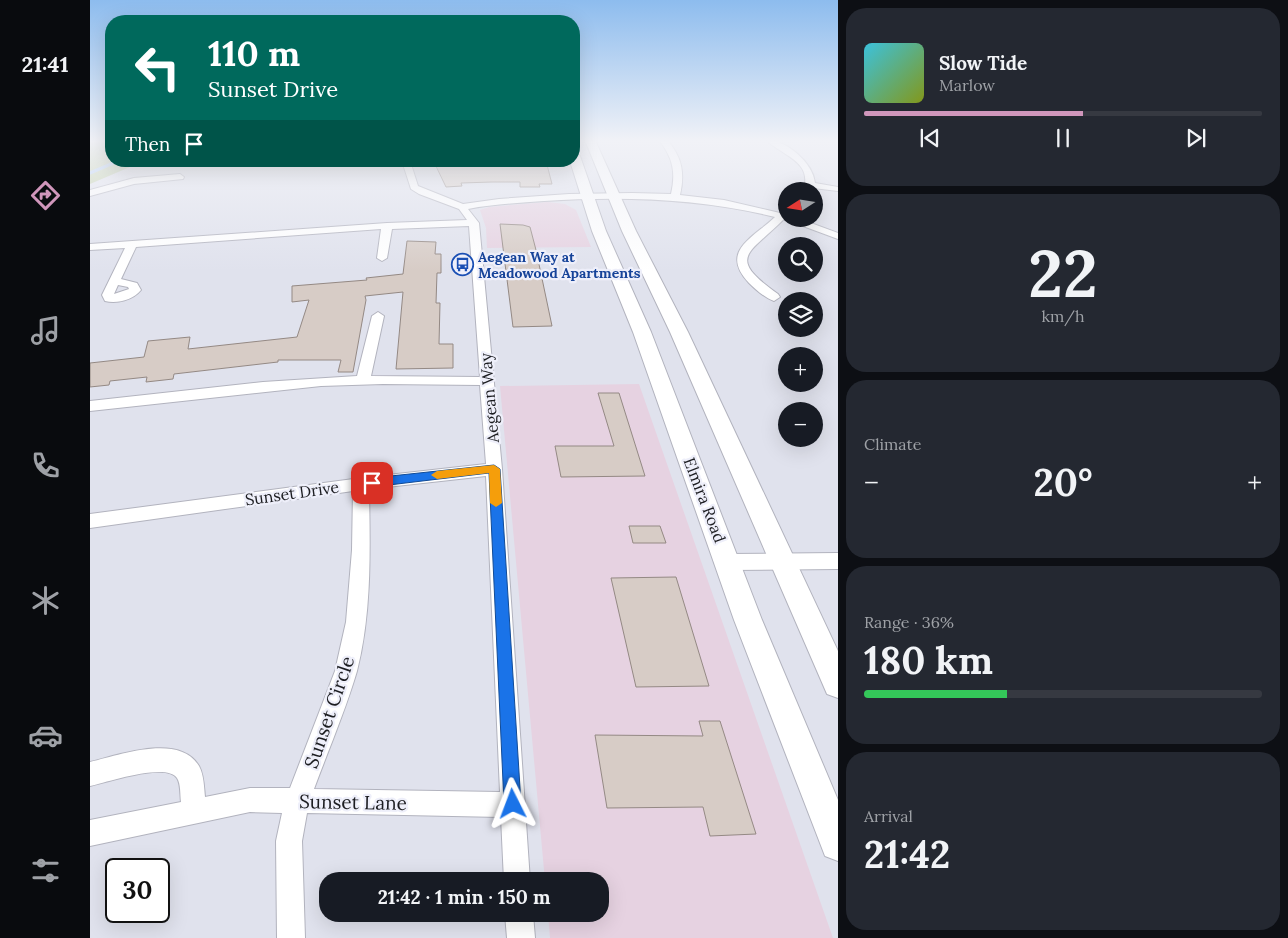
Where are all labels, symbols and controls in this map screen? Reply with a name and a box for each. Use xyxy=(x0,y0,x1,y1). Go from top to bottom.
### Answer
text: 110 m xyxy=(208,31,300,76)
icon: left xyxy=(125,35,190,100)
text: 21:41 xyxy=(21,50,69,78)
text: Slow Tide xyxy=(939,51,1027,75)
text: Sunset Drive xyxy=(208,75,338,103)
text: Marlow xyxy=(939,75,995,95)
icon: previous xyxy=(916,124,944,152)
icon: pause xyxy=(1049,124,1077,152)
icon: next xyxy=(1182,124,1210,152)
icon: arrive xyxy=(180,130,208,158)
text: Then xyxy=(125,132,170,156)
icon: directions xyxy=(28,178,63,213)
north arrow xyxy=(778,182,822,228)
map controls xyxy=(778,182,823,447)
text: 22 xyxy=(1028,232,1098,315)
button: search xyxy=(778,237,823,282)
place label: Aegean Way at Meadowood Apartments xyxy=(478,248,641,282)
bus stop icon: Aegean Way at Meadowood Apartments xyxy=(450,253,474,277)
button: layers xyxy=(778,292,823,337)
text: km/h xyxy=(1041,306,1085,326)
icon: music xyxy=(28,313,63,348)
button: + xyxy=(778,347,823,392)
street label: Aegean Way xyxy=(475,352,503,445)
button: − xyxy=(778,402,823,447)
text: Climate xyxy=(864,434,921,454)
icon: phone xyxy=(28,448,63,483)
street label: Elmira Road xyxy=(680,455,731,546)
text: 20° xyxy=(1034,458,1092,506)
pin xyxy=(351,462,393,504)
text: − xyxy=(864,465,879,501)
text: + xyxy=(1247,465,1262,501)
icon: arrive xyxy=(358,469,386,497)
street label: Sunset Drive xyxy=(244,476,341,509)
icon: climate xyxy=(28,583,63,618)
text: Range · 36% xyxy=(864,612,954,632)
text: 180 km xyxy=(864,636,993,684)
street label: Sunset Circle xyxy=(299,653,359,771)
icon: car xyxy=(28,718,63,753)
position arrow xyxy=(486,777,538,829)
street label: Sunset Lane xyxy=(299,789,407,815)
text: Arrival xyxy=(864,806,913,826)
text: 21:42 xyxy=(864,830,950,878)
icon: filters xyxy=(28,853,63,888)
speed limit sign: 30 xyxy=(105,858,170,923)
text: 21:42 · 1 min · 150 m xyxy=(378,885,550,909)

